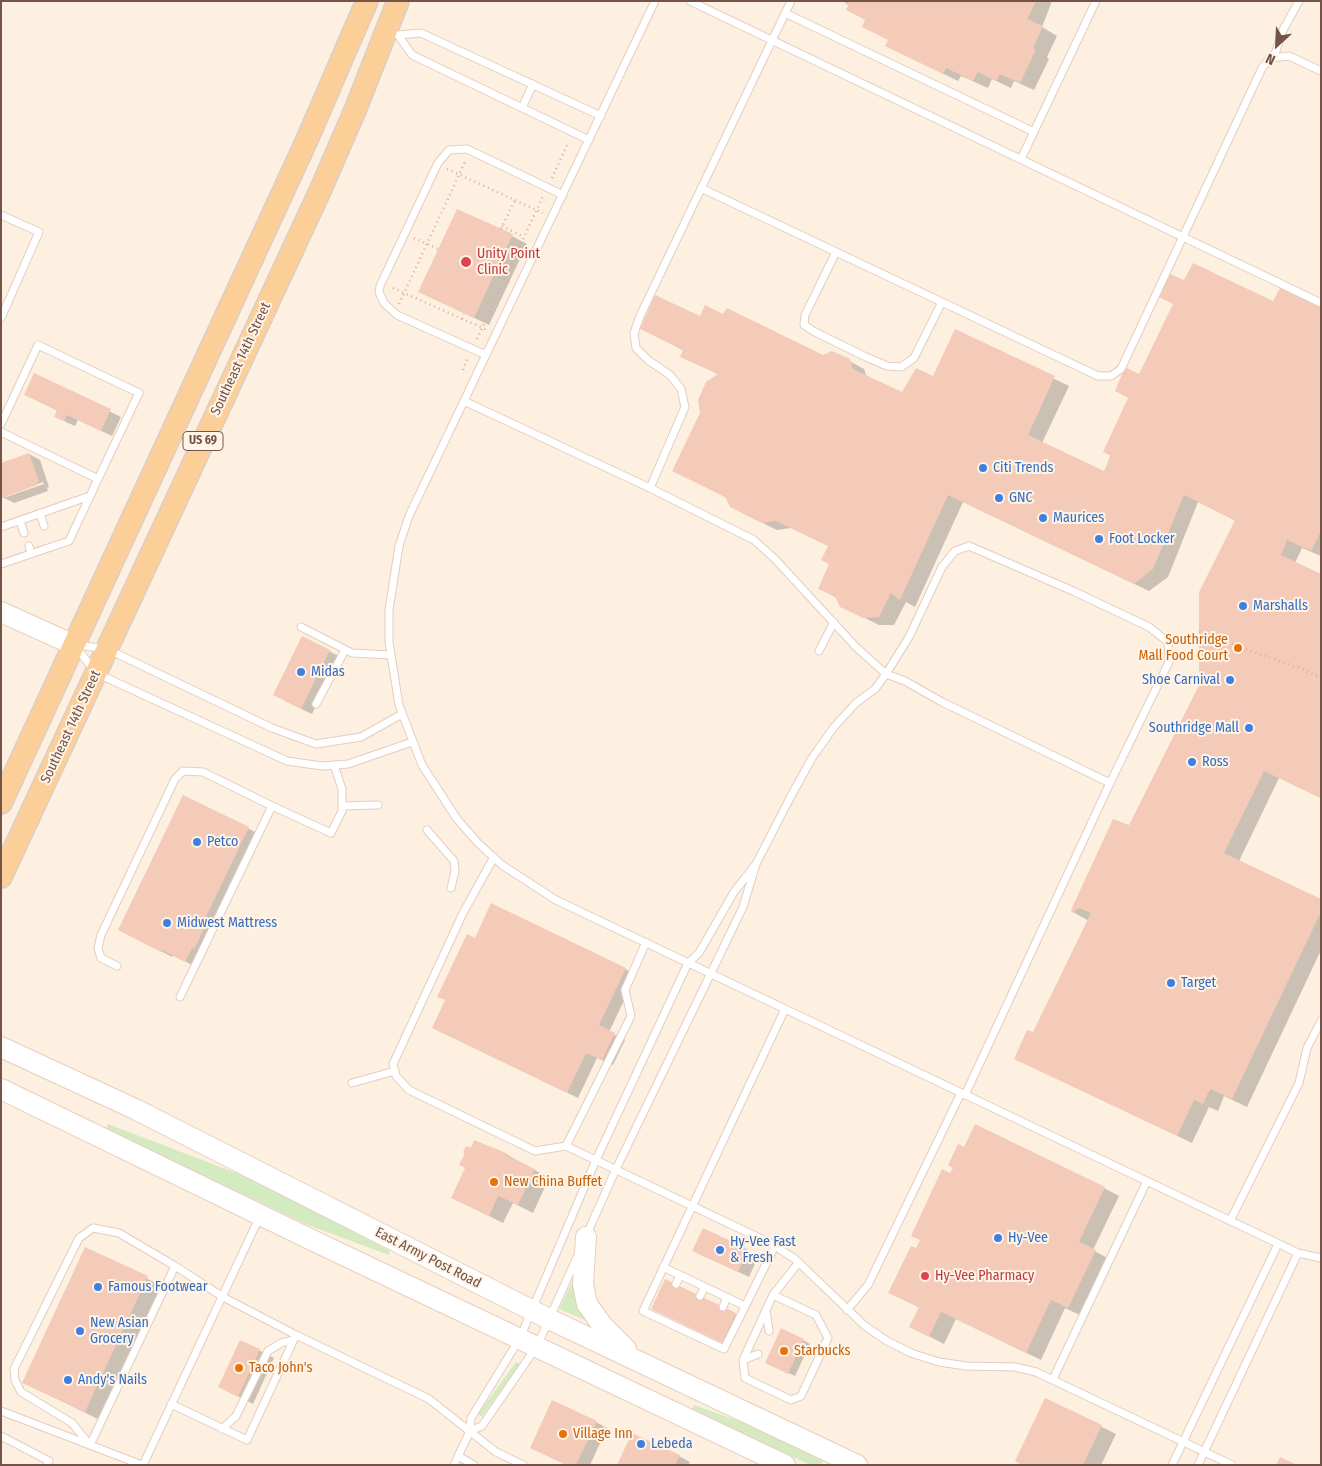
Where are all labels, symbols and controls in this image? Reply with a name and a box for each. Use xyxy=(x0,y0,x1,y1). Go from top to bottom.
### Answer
north arrow xyxy=(1252,20,1302,70)
text: N xyxy=(1263,50,1278,69)
place label: Unity Point Clinic xyxy=(477,246,540,278)
marker: Unity Point Clinic xyxy=(459,255,473,269)
street label: Southeast 14th Street xyxy=(207,300,275,418)
road number: US 69 xyxy=(183,432,223,451)
place label: Citi Trends xyxy=(993,460,1053,476)
marker: Citi Trends xyxy=(977,462,989,474)
place label: GNC xyxy=(1009,490,1033,506)
marker: GNC xyxy=(993,492,1005,504)
place label: Maurices xyxy=(1053,510,1104,526)
marker: Maurices xyxy=(1037,512,1049,524)
place label: Foot Locker xyxy=(1109,531,1175,547)
marker: Foot Locker xyxy=(1093,533,1105,545)
place label: Marshalls xyxy=(1253,598,1308,614)
marker: Marshalls xyxy=(1237,600,1249,612)
place label: Southridge Mall Food Court xyxy=(1138,632,1228,664)
marker: Southridge Mall Food Court xyxy=(1232,642,1244,654)
place label: Midas xyxy=(311,664,345,680)
marker: Midas xyxy=(295,666,307,678)
street label: Southeast 14th Street xyxy=(37,668,105,786)
place label: Shoe Carnival xyxy=(1142,672,1220,688)
marker: Shoe Carnival xyxy=(1224,674,1236,686)
place label: Southridge Mall xyxy=(1149,720,1239,736)
marker: Southridge Mall xyxy=(1243,722,1255,734)
place label: Ross xyxy=(1202,754,1229,770)
marker: Ross xyxy=(1186,756,1198,768)
place label: Petco xyxy=(207,834,238,850)
marker: Petco xyxy=(191,836,203,848)
place label: Midwest Mattress xyxy=(177,915,277,931)
marker: Midwest Mattress xyxy=(161,917,173,929)
place label: Target xyxy=(1181,975,1216,991)
marker: Target xyxy=(1165,977,1177,989)
place label: New China Buffet xyxy=(504,1174,602,1190)
marker: New China Buffet xyxy=(488,1176,500,1188)
street label: East Army Post Road xyxy=(372,1224,484,1292)
place label: Hy-Vee xyxy=(1008,1230,1048,1246)
marker: Hy-Vee xyxy=(992,1232,1004,1244)
place label: Hy-Vee Fast & Fresh xyxy=(730,1234,796,1266)
marker: Hy-Vee Fast & Fresh xyxy=(714,1244,726,1256)
place label: Hy-Vee Pharmacy xyxy=(935,1268,1034,1284)
marker: Hy-Vee Pharmacy xyxy=(919,1270,931,1282)
place label: Famous Footwear xyxy=(108,1279,208,1295)
marker: Famous Footwear xyxy=(92,1281,104,1293)
place label: New Asian Grocery xyxy=(90,1315,149,1348)
marker: New Asian Grocery xyxy=(74,1325,86,1337)
place label: Starbucks xyxy=(794,1343,850,1359)
marker: Starbucks xyxy=(778,1345,790,1357)
place label: Taco John's xyxy=(249,1360,312,1376)
marker: Taco John's xyxy=(233,1362,245,1374)
place label: Andy's Nails xyxy=(78,1372,147,1388)
marker: Andy's Nails xyxy=(62,1374,74,1386)
place label: Village Inn xyxy=(573,1426,633,1442)
marker: Village Inn xyxy=(557,1428,569,1440)
place label: Lebeda xyxy=(651,1436,693,1452)
marker: Lebeda xyxy=(635,1438,647,1450)

